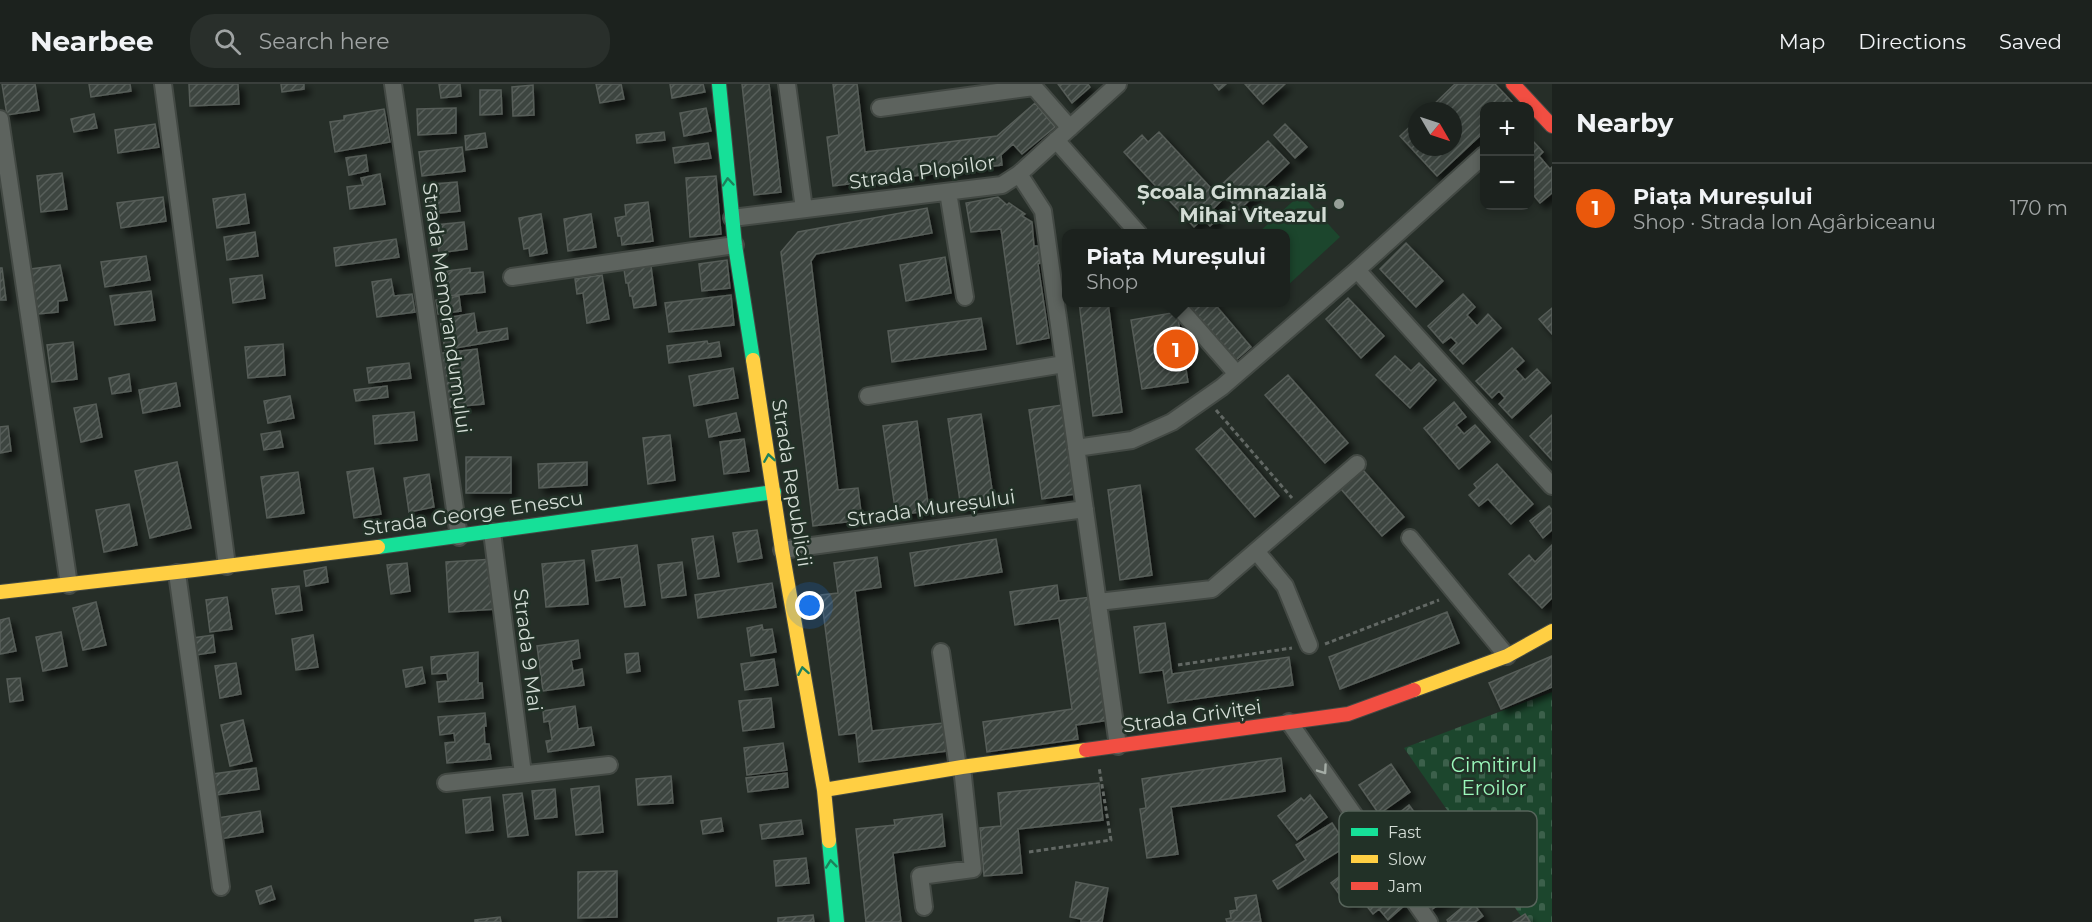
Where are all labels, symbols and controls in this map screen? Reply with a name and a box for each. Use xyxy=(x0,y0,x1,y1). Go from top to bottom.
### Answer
search box xyxy=(190,14,610,68)
text: Nearbee xyxy=(30,24,154,58)
icon: search xyxy=(211,25,244,58)
text: Search here xyxy=(259,28,390,55)
text: Map xyxy=(1779,29,1825,54)
text: Directions xyxy=(1858,29,1966,54)
text: Saved xyxy=(1999,29,2062,54)
north arrow xyxy=(1408,102,1462,156)
map controls xyxy=(1480,102,1534,210)
button: + xyxy=(1480,102,1534,156)
text: Nearby xyxy=(1576,107,1673,139)
street label: Strada Plopilor xyxy=(847,150,997,194)
button: − xyxy=(1480,156,1534,210)
one-way arrow xyxy=(722,177,735,186)
place label: Școala Gimnazială Mihai Viteazul xyxy=(1137,180,1327,227)
street label: Strada Memorandumului xyxy=(417,181,477,435)
text: Piața Mureșului xyxy=(1633,183,1813,210)
text: 1 xyxy=(1592,196,1599,220)
text: 170 m xyxy=(2010,196,2068,220)
marker: Școala Gimnazială Mihai Viteazul xyxy=(1332,197,1346,211)
text: Shop · Strada Ion Agârbiceanu xyxy=(1633,210,1936,234)
popup xyxy=(1062,229,1290,307)
text: Piața Mureșului xyxy=(1086,243,1266,270)
text: Shop xyxy=(1086,270,1138,294)
pin: 1 xyxy=(1156,326,1196,372)
street label: Strada Republicii xyxy=(767,397,817,569)
one-way arrow xyxy=(763,453,776,463)
street label: Strada Mureșului xyxy=(845,484,1017,533)
street label: Strada George Enescu xyxy=(361,486,585,540)
street label: Strada 9 Mai xyxy=(509,587,547,713)
your location xyxy=(795,591,824,620)
one-way arrow xyxy=(797,666,810,676)
street label: Strada Griviței xyxy=(1121,694,1263,739)
park label: Cimitirul Eroilor xyxy=(1451,753,1537,800)
one-way arrow xyxy=(1316,764,1327,775)
legend xyxy=(1339,811,1537,907)
text: Fast xyxy=(1388,823,1422,842)
text: Slow xyxy=(1388,850,1426,869)
one-way arrow xyxy=(825,859,838,868)
text: Jam xyxy=(1387,877,1422,896)

